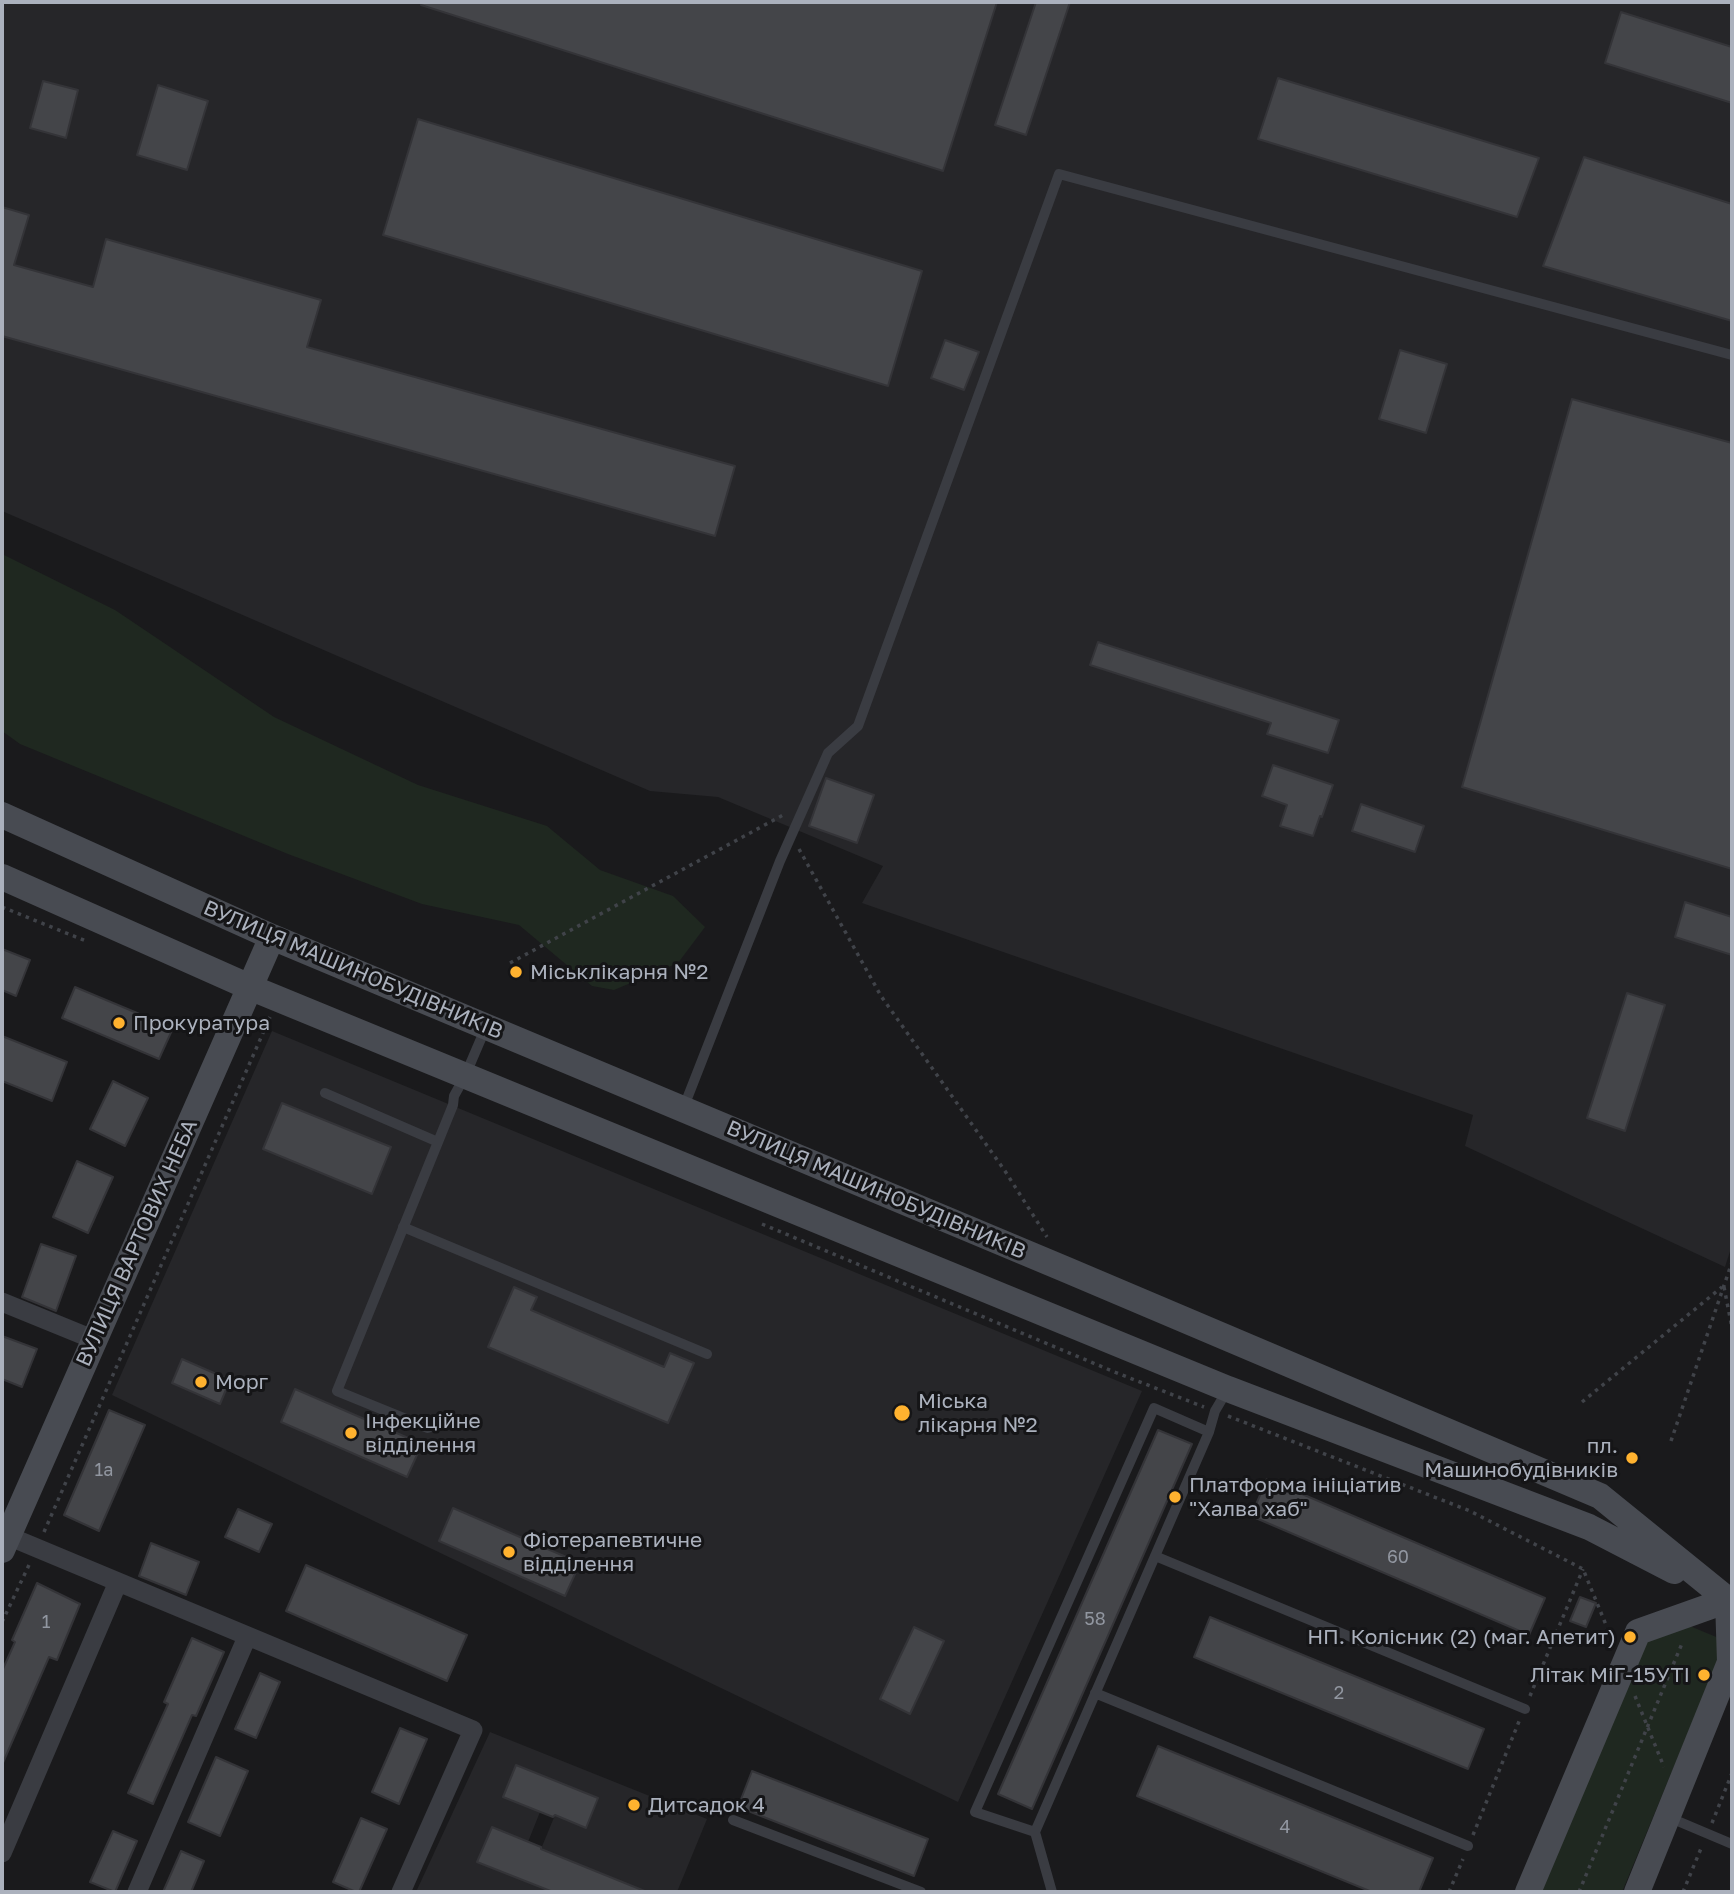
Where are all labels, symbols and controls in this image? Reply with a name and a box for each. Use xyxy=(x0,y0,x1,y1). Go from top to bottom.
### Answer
street label: ВУЛИЦЯ МАШИНОБУДІВНИКІВ xyxy=(200,895,506,1045)
place label: Міськлікарня №2 xyxy=(530,959,708,985)
marker: Міськлікарня №2 xyxy=(508,964,524,980)
place label: Прокуратура xyxy=(133,1010,270,1036)
marker: Прокуратура xyxy=(111,1015,127,1031)
street label: ВУЛИЦЯ МАШИНОБУДІВНИКІВ xyxy=(723,1115,1029,1265)
street label: ВУЛИЦЯ ВАРТОВИХ НЕБА xyxy=(71,1116,203,1370)
place label: Морг xyxy=(215,1369,268,1395)
marker: Морг xyxy=(193,1374,209,1390)
place label: Міська лікарня №2 xyxy=(918,1388,1038,1438)
marker: Міська лікарня №2 xyxy=(892,1403,912,1423)
place label: Інфекційне відділення xyxy=(365,1408,481,1458)
marker: Інфекційне відділення xyxy=(343,1425,359,1441)
place label: пл. Машинобудівників xyxy=(1424,1433,1618,1483)
marker: пл. Машинобудівників xyxy=(1624,1450,1640,1466)
house number: 1а xyxy=(95,1459,113,1481)
place label: Платформа ініціатив "Халва хаб" xyxy=(1189,1472,1401,1522)
marker: Платформа ініціатив "Халва хаб" xyxy=(1167,1489,1183,1505)
place label: Фіотерапевтичне відділення xyxy=(523,1527,702,1577)
marker: Фіотерапевтичне відділення xyxy=(501,1544,517,1560)
house number: 60 xyxy=(1387,1546,1409,1568)
house number: 58 xyxy=(1084,1608,1106,1630)
house number: 1 xyxy=(42,1611,50,1633)
place label: НП. Колісник (2) (маг. Апетит) xyxy=(1307,1624,1616,1650)
marker: НП. Колісник (2) (маг. Апетит) xyxy=(1622,1629,1638,1645)
place label: Літак МіГ-15УТІ xyxy=(1530,1662,1690,1688)
marker: Літак МіГ-15УТІ xyxy=(1696,1667,1712,1683)
house number: 2 xyxy=(1334,1682,1344,1704)
place label: Дитсадок 4 xyxy=(648,1792,765,1818)
marker: Дитсадок 4 xyxy=(626,1797,642,1813)
house number: 4 xyxy=(1280,1816,1290,1838)

